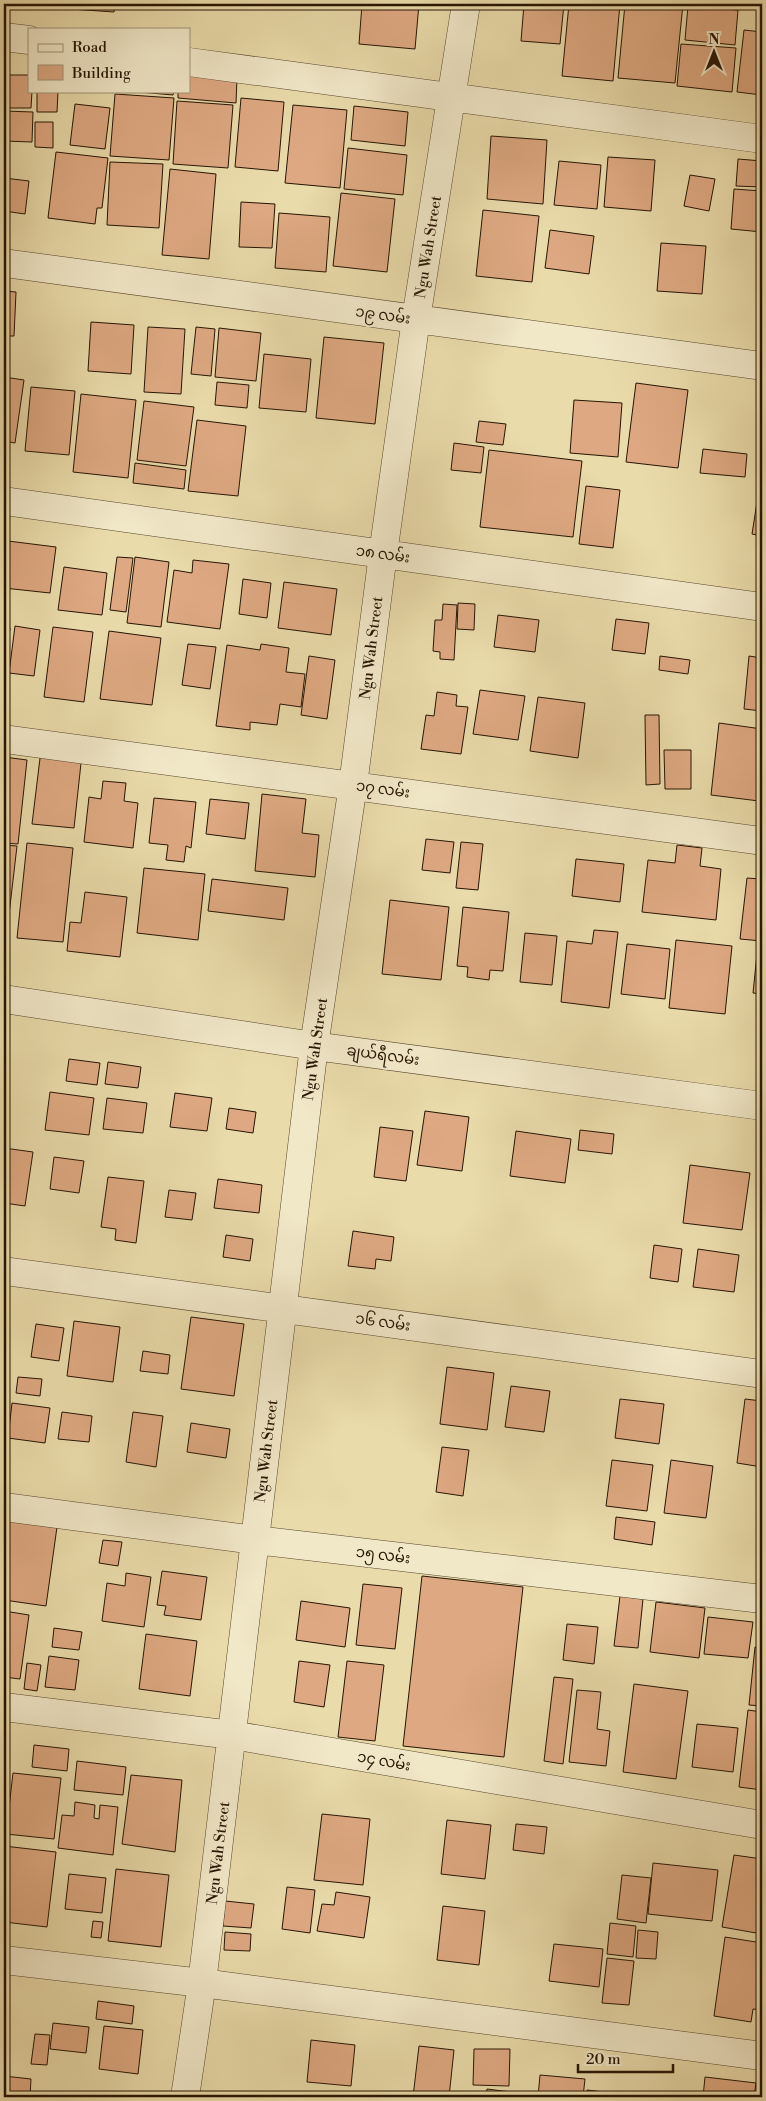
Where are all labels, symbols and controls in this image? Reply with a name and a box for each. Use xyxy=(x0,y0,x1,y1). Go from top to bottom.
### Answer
legend xyxy=(28,28,190,92)
north arrow xyxy=(688,28,738,78)
text: N xyxy=(708,31,720,49)
text: Road xyxy=(72,38,107,57)
text: Building xyxy=(71,64,131,83)
street label: Ngu Wah Street xyxy=(411,194,446,300)
street label: ၁၉ လမ်း xyxy=(354,301,412,331)
street label: ၁၈ လမ်း xyxy=(355,540,411,568)
street label: Ngu Wah Street xyxy=(356,595,387,701)
street label: ၁၇ လမ်း xyxy=(354,775,411,805)
street label: Ngu Wah Street xyxy=(299,996,332,1102)
street label: ချယ်ရီလမ်း xyxy=(345,1040,421,1072)
street label: ၁၆ လမ်း xyxy=(354,1308,412,1336)
street label: Ngu Wah Street xyxy=(251,1398,282,1504)
street label: ၁၅ လမ်း xyxy=(354,1542,411,1570)
street label: ၁၄ လမ်း xyxy=(355,1746,412,1778)
street label: Ngu Wah Street xyxy=(203,1800,234,1906)
scale bar xyxy=(578,2041,674,2073)
text: 20 m xyxy=(586,2050,621,2069)

